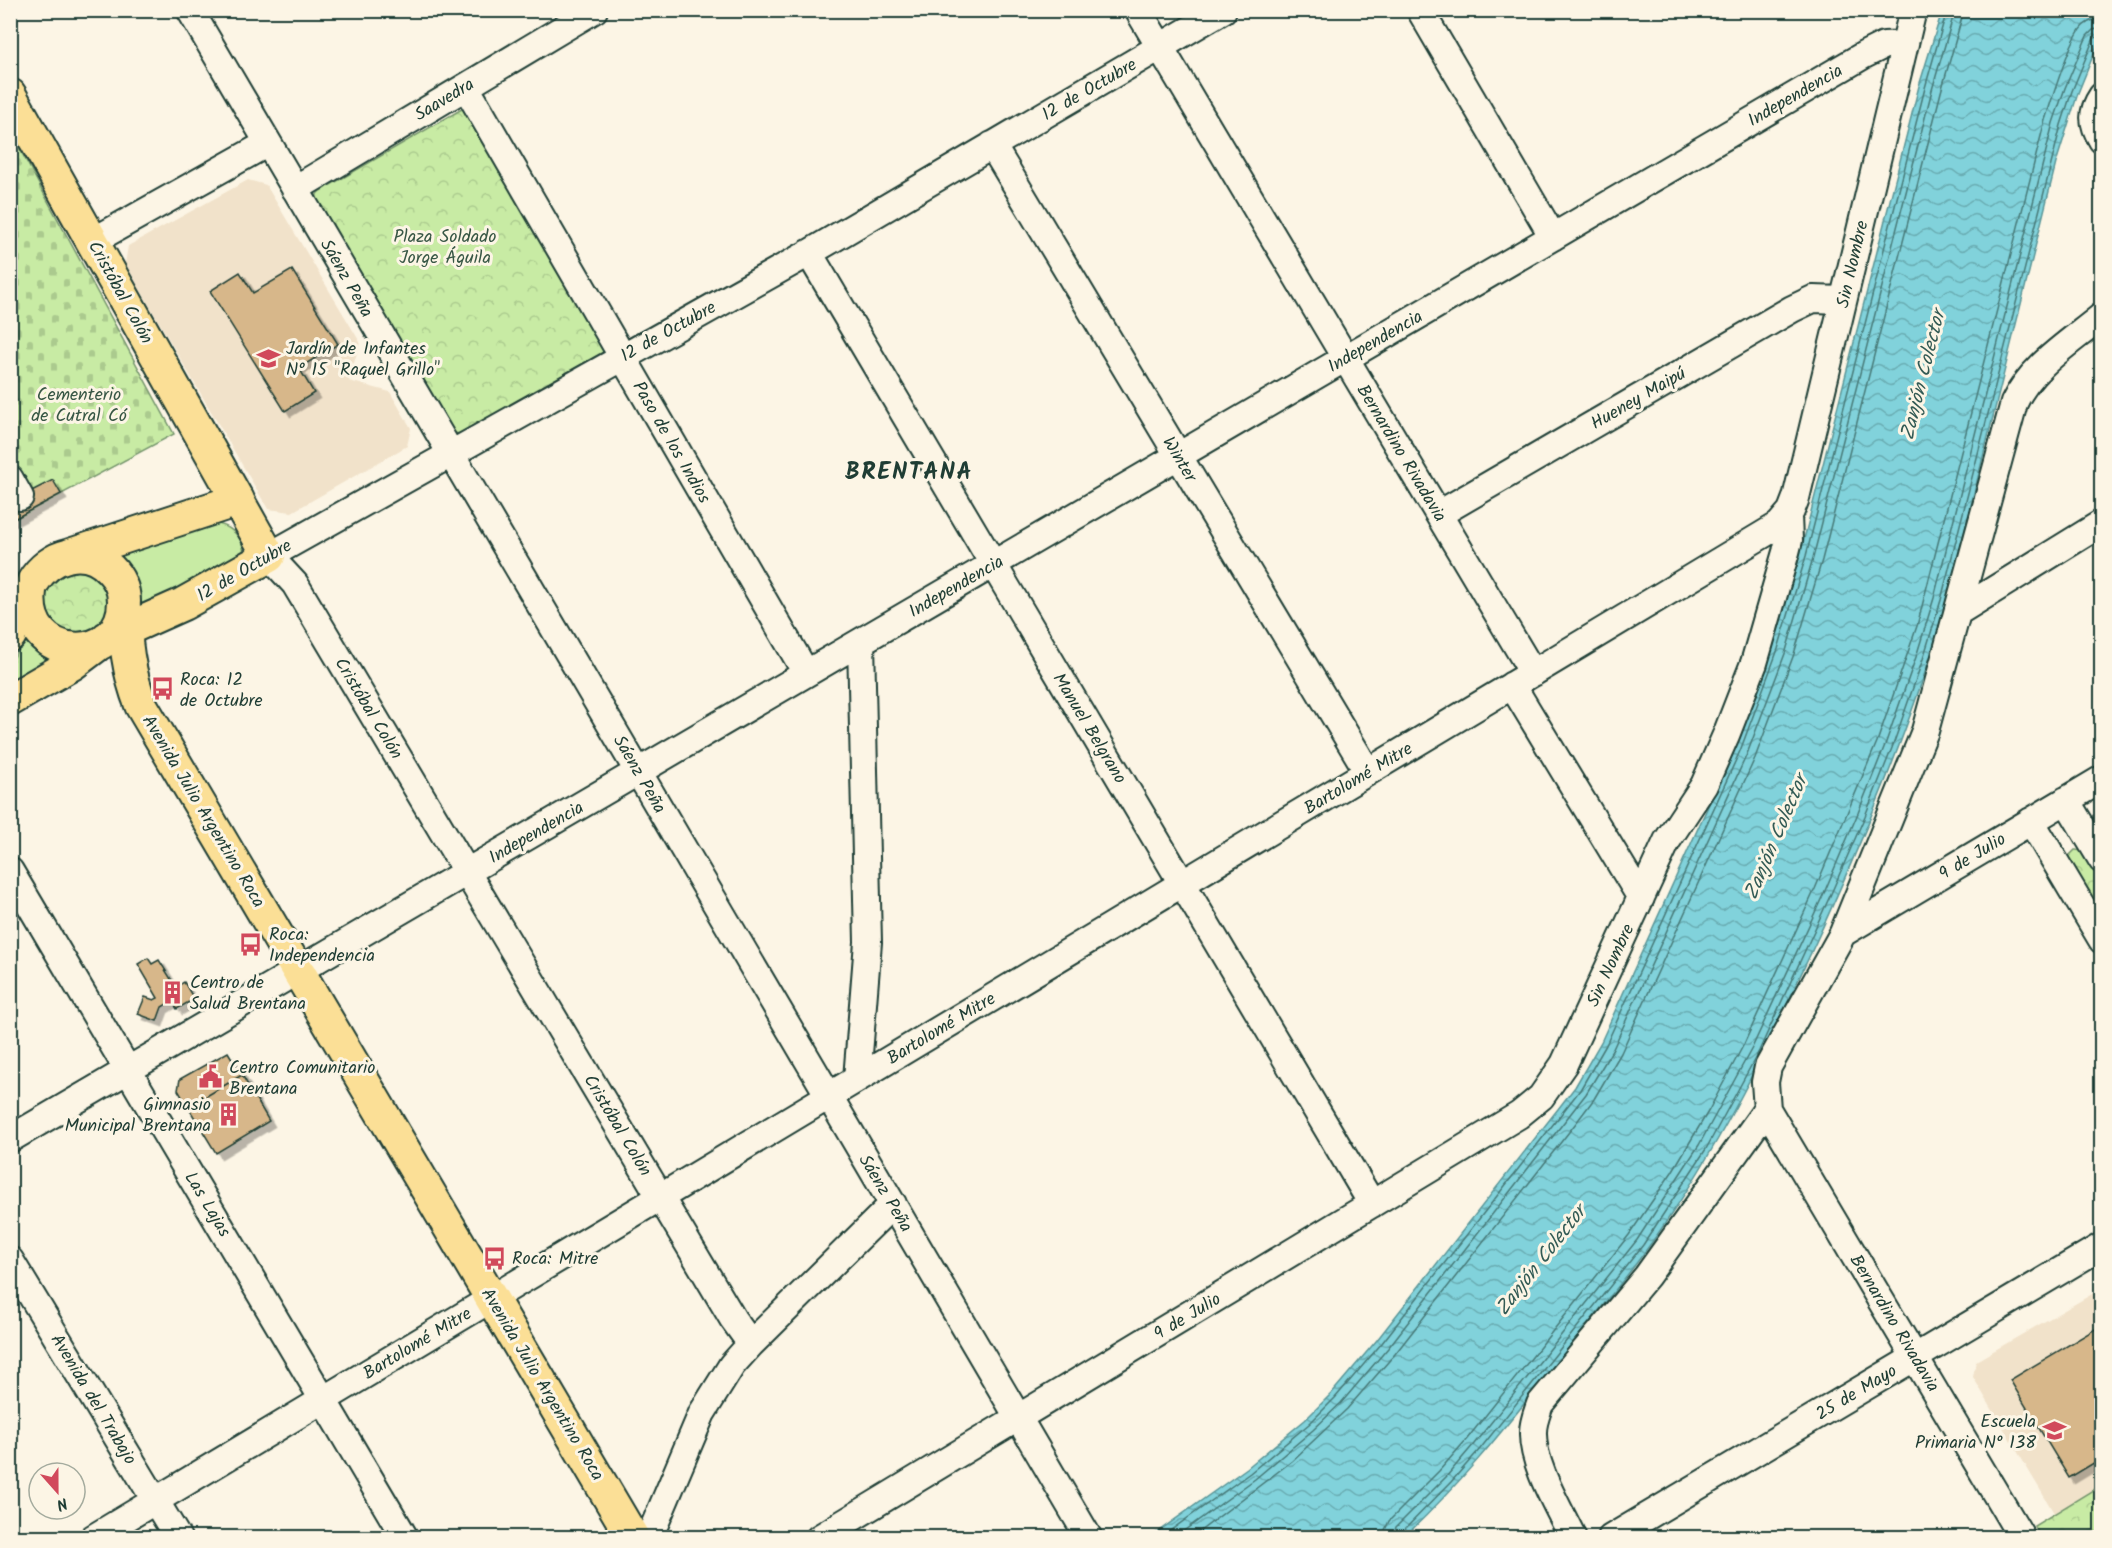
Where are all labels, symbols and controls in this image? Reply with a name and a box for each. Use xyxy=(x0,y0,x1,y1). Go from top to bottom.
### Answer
street label: 12 de Octubre xyxy=(1037,51,1143,129)
street label: Independencia xyxy=(1743,57,1849,135)
street label: Saavedra xyxy=(409,71,480,130)
street label: Sin Nombre xyxy=(1829,218,1878,311)
park label: Plaza Soldado Jorge Águila xyxy=(394,223,496,273)
street label: Sáenz Peña xyxy=(311,234,380,324)
street label: Cristóbal Colón xyxy=(79,236,160,350)
street label: 12 de Octubre xyxy=(615,294,722,371)
street label: Independencia xyxy=(1323,303,1429,381)
water label: Zanjón Colector xyxy=(1892,303,1957,444)
place label: Jardín de Infantes N° 15 "Raquel Grillo" xyxy=(286,335,440,385)
school or university icon: Jardín de Infantes N° 15 "Raquel Grillo" xyxy=(255,345,281,371)
street label: Hueney Maipú xyxy=(1585,360,1692,438)
street label: Paso de los Indios xyxy=(624,376,718,510)
street label: Bernardino Rivadavia xyxy=(1348,379,1453,528)
park label: Cementerio de Cutral Có xyxy=(31,381,128,431)
street label: Winter xyxy=(1154,431,1204,489)
district label: BRENTANA xyxy=(845,453,973,492)
street label: 12 de Octubre xyxy=(192,532,298,610)
street label: Independencia xyxy=(904,548,1010,626)
street label: Cristóbal Colón xyxy=(326,652,410,765)
place label: Roca: 12 de Octubre xyxy=(180,666,262,716)
street label: Manuel Belgrano xyxy=(1044,668,1133,790)
bus stop icon: Roca: 12 de Octubre xyxy=(149,676,175,702)
street label: Avenida Julio Argentino Roca xyxy=(133,710,272,914)
street label: Sáenz Peña xyxy=(604,730,673,820)
street label: Bartolomé Mitre xyxy=(1299,735,1419,823)
water label: Zanjón Colector xyxy=(1736,767,1819,905)
street label: Independencia xyxy=(484,794,590,872)
street label: 9 de Julio xyxy=(1933,826,2012,889)
street label: Sin Nombre xyxy=(1579,919,1643,1012)
place label: Roca: Independencia xyxy=(269,921,375,971)
bus stop icon: Roca: Independencia xyxy=(238,931,264,957)
place label: Centro de Salud Brentana xyxy=(190,969,306,1019)
building icon: Centro de Salud Brentana xyxy=(159,979,185,1005)
street label: Bartolomé Mitre xyxy=(882,985,1002,1073)
place label: Centro Comunitario Brentana xyxy=(229,1054,375,1104)
public building icon: Centro Comunitario Brentana xyxy=(198,1064,224,1090)
street label: Cristóbal Colón xyxy=(575,1069,659,1182)
place label: Gimnasio Municipal Brentana xyxy=(65,1091,211,1141)
building icon: Gimnasio Municipal Brentana xyxy=(216,1101,242,1127)
street label: Sáenz Peña xyxy=(850,1149,919,1238)
street label: Las Lajas xyxy=(176,1166,238,1243)
water label: Zanjón Colector xyxy=(1488,1196,1598,1323)
bus stop icon: Roca: Mitre xyxy=(481,1245,507,1271)
place label: Roca: Mitre xyxy=(512,1245,598,1274)
street label: Bernardino Rivadavia xyxy=(1841,1249,1946,1398)
street label: Avenida Julio Argentino Roca xyxy=(472,1283,611,1487)
street label: 9 de Julio xyxy=(1148,1286,1227,1349)
street label: Bartolomé Mitre xyxy=(358,1300,478,1388)
street label: Avenida del Trabajo xyxy=(42,1329,143,1471)
street label: 25 de Mayo xyxy=(1810,1357,1903,1429)
place label: Escuela Primaria N° 138 xyxy=(1915,1408,2036,1458)
school or university icon: Escuela Primaria N° 138 xyxy=(2041,1418,2067,1444)
north arrow xyxy=(27,1461,87,1521)
text: N xyxy=(53,1490,71,1517)

